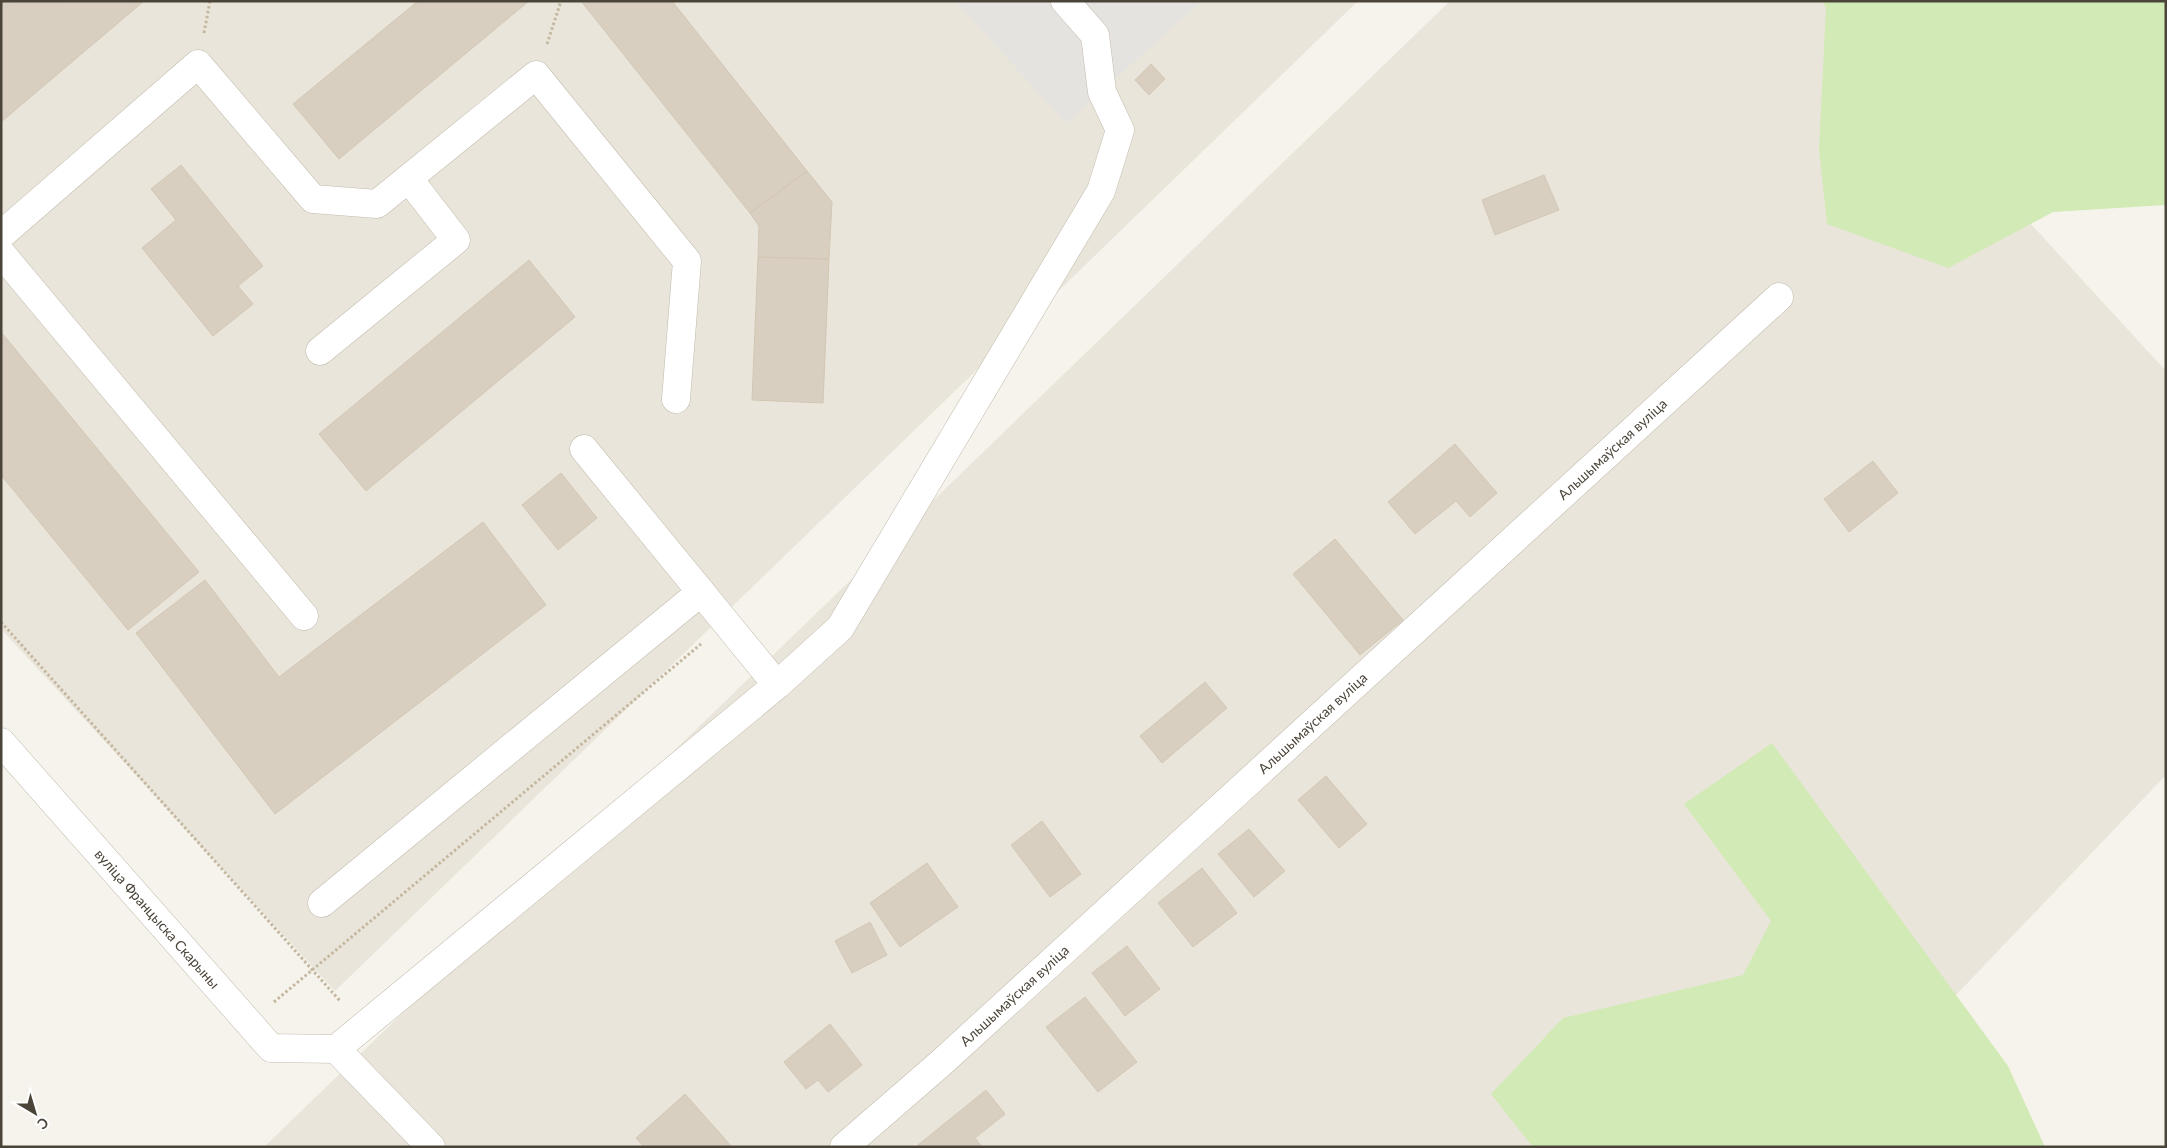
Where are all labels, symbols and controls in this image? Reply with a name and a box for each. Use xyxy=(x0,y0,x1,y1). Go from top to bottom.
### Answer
street label: Альшымаўская вуліца xyxy=(1554,395,1670,503)
street label: Альшымаўская вуліца xyxy=(1254,669,1370,777)
street label: вуліца Францыска Скарыны xyxy=(92,845,223,992)
street label: Альшымаўская вуліца xyxy=(956,941,1072,1049)
north arrow xyxy=(10,1088,60,1138)
text: С xyxy=(34,1114,52,1134)

